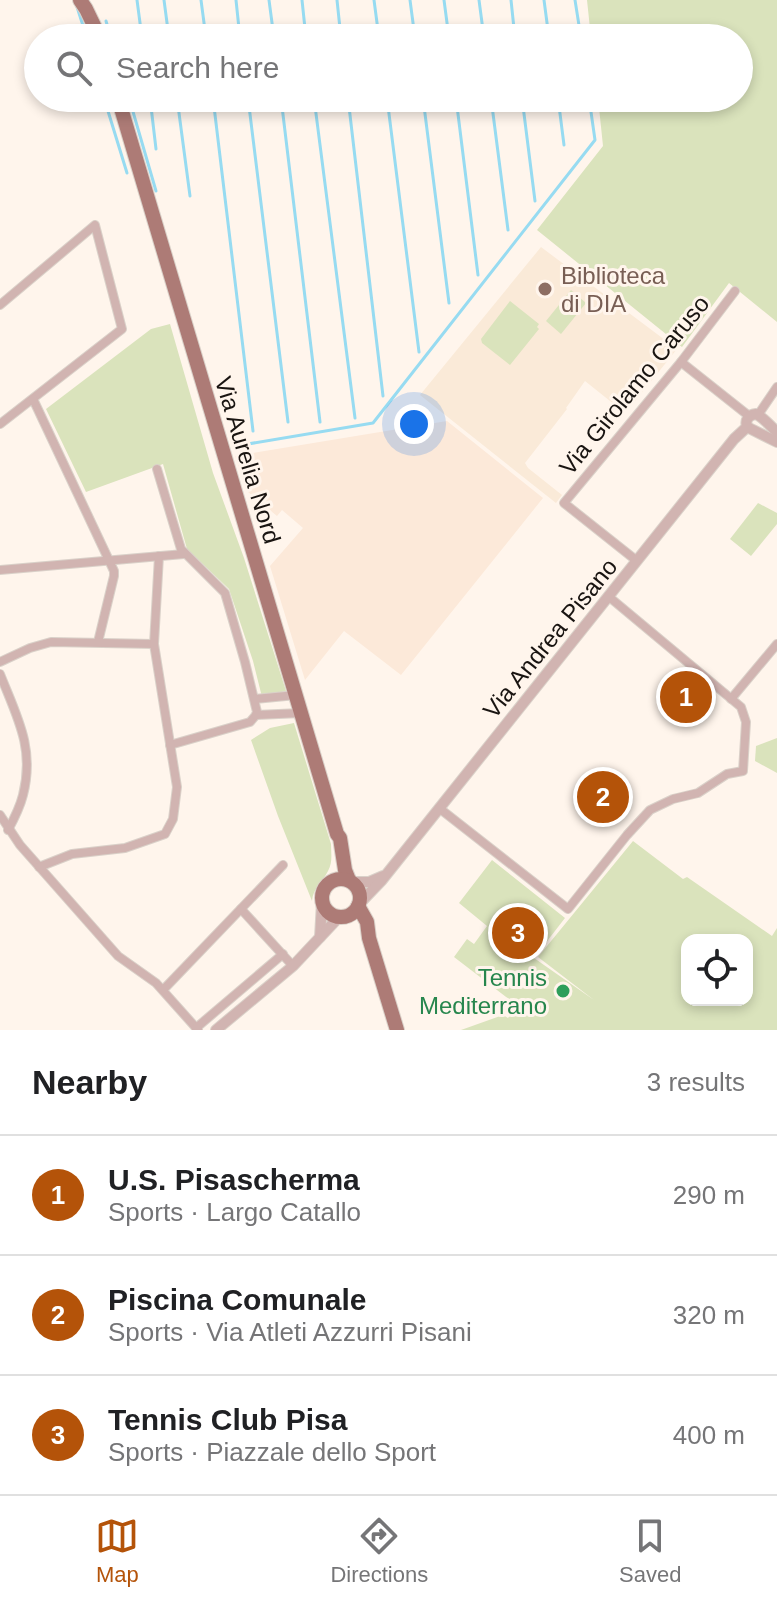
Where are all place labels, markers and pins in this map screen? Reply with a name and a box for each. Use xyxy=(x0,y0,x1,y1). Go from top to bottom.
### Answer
place label: Biblioteca di DIA xyxy=(561,262,666,317)
marker: Biblioteca di DIA xyxy=(536,280,554,298)
pin: 1 xyxy=(660,667,712,727)
pin: 2 xyxy=(577,767,629,827)
pin: 3 xyxy=(492,903,544,963)
place label: Tennis Mediterrano xyxy=(419,964,547,1019)
marker: Tennis Mediterrano xyxy=(554,982,572,1000)

